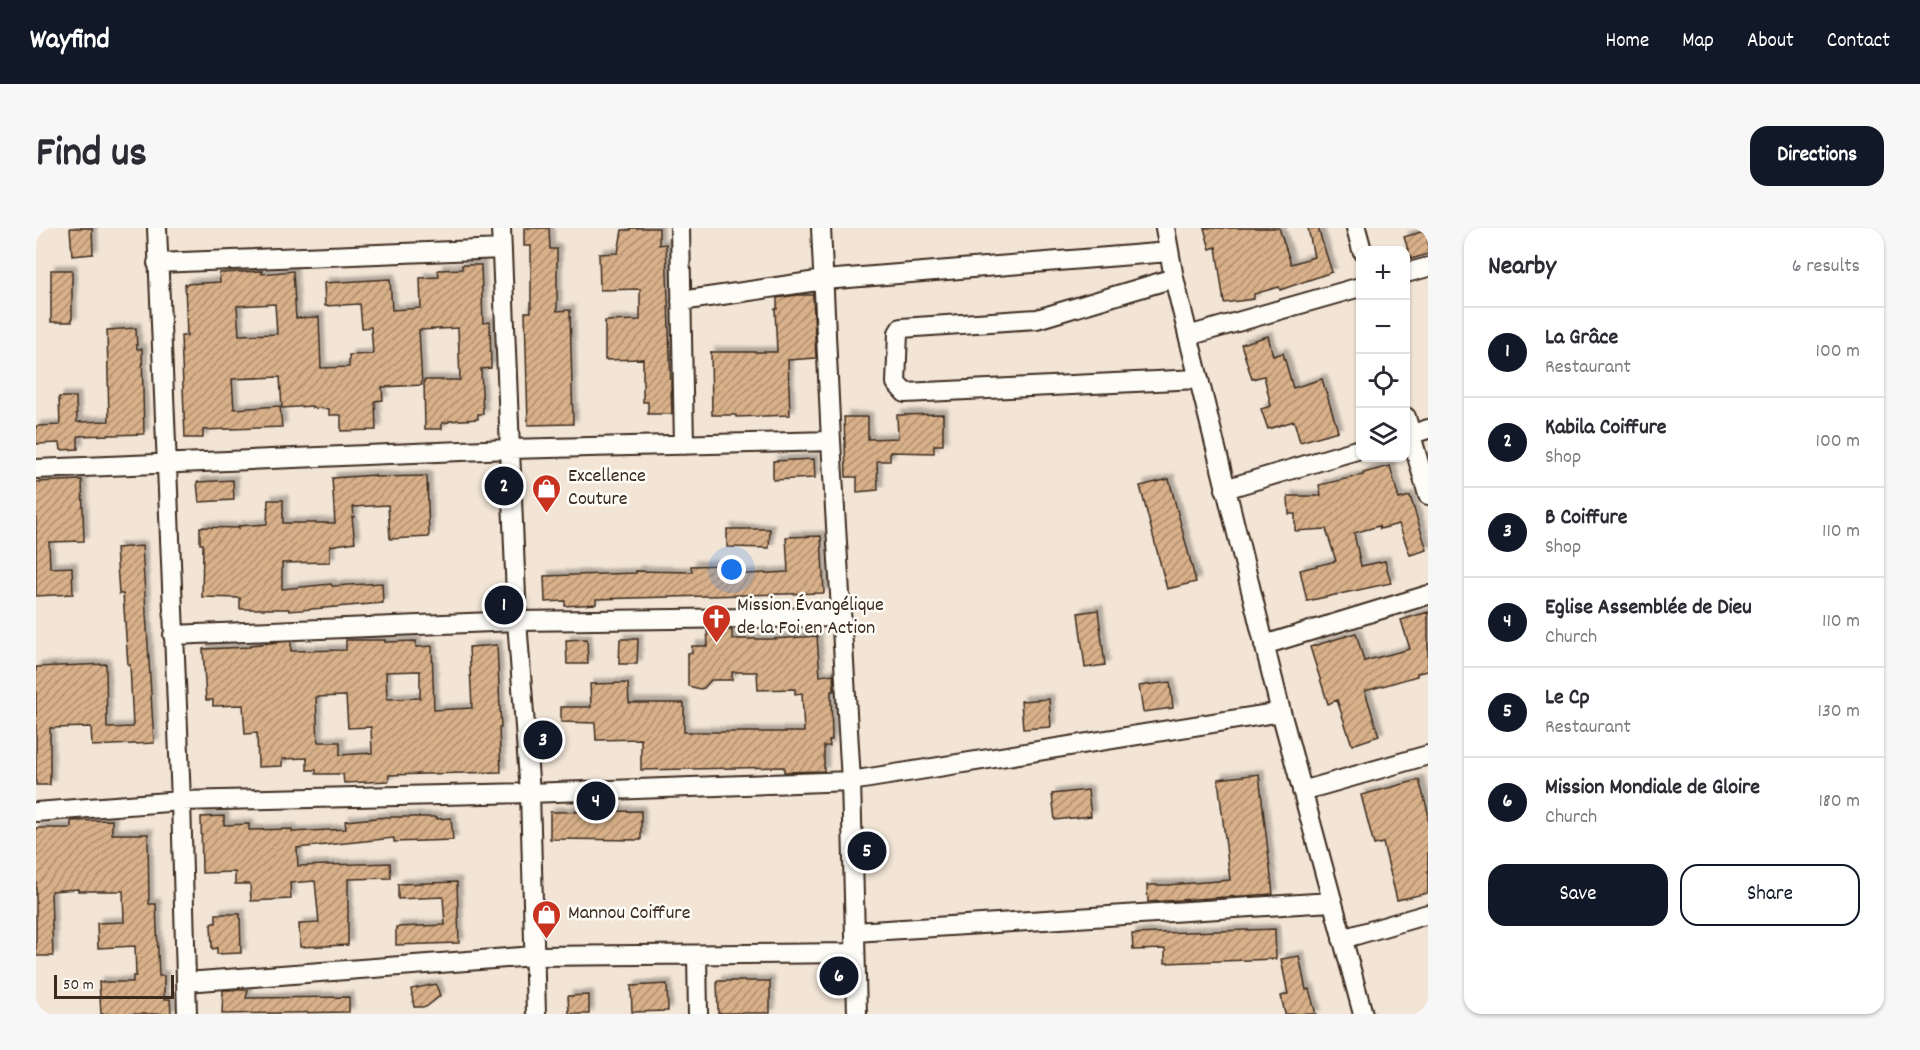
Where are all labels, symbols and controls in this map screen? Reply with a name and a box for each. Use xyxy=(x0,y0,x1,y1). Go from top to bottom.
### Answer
text: Wayfind xyxy=(30,22,110,62)
text: Home xyxy=(1605,27,1649,57)
text: Map xyxy=(1682,27,1714,57)
text: About xyxy=(1747,27,1794,57)
text: Contact xyxy=(1827,27,1890,57)
text: Find us xyxy=(36,126,147,186)
button: Directions xyxy=(1750,126,1884,186)
map controls xyxy=(1356,246,1410,462)
button: + xyxy=(1356,246,1410,300)
text: Nearby xyxy=(1488,249,1556,286)
text: 6 results xyxy=(1792,253,1860,281)
button: − xyxy=(1356,300,1410,354)
text: La Grâce xyxy=(1545,323,1618,354)
text: 1 xyxy=(1505,338,1510,366)
text: 100 m xyxy=(1816,338,1860,366)
button: locate xyxy=(1356,354,1410,408)
text: Restaurant xyxy=(1545,354,1631,382)
button: layers xyxy=(1356,408,1410,462)
text: Kabila Coiffure xyxy=(1545,413,1667,444)
text: 2 xyxy=(1503,428,1512,456)
text: 100 m xyxy=(1816,428,1860,456)
text: Shop xyxy=(1545,444,1581,472)
place label: Excellence Couture xyxy=(568,463,646,514)
pin: 2 xyxy=(484,464,524,508)
shop icon: Excellence Couture xyxy=(531,472,563,514)
text: B Coiffure xyxy=(1545,503,1627,534)
text: 3 xyxy=(1503,518,1512,546)
text: 110 m xyxy=(1822,518,1860,546)
text: Shop xyxy=(1545,534,1581,562)
your location xyxy=(717,555,746,584)
pin: 1 xyxy=(484,582,524,628)
place label: Mission Évangélique de la Foi en Action xyxy=(737,592,884,643)
text: Eglise Assemblée de Dieu xyxy=(1545,593,1752,624)
church icon: Mission Évangélique de la Foi en Action xyxy=(700,602,732,644)
text: 4 xyxy=(1503,608,1512,636)
text: 110 m xyxy=(1822,608,1860,636)
text: Church xyxy=(1545,624,1597,652)
text: Le Cp xyxy=(1545,683,1590,714)
text: 5 xyxy=(1503,698,1512,726)
text: 130 m xyxy=(1818,698,1860,726)
text: Restaurant xyxy=(1545,714,1631,742)
pin: 3 xyxy=(524,718,562,762)
text: Mission Mondiale de Gloire xyxy=(1545,773,1760,804)
pin: 4 xyxy=(576,778,616,824)
text: 6 xyxy=(1503,788,1512,816)
text: 180 m xyxy=(1818,788,1860,816)
text: Church xyxy=(1545,804,1597,832)
pin: 5 xyxy=(848,828,886,874)
button: Save xyxy=(1488,864,1668,926)
button: Share xyxy=(1680,864,1860,926)
shop icon: Mannou Coiffure xyxy=(531,898,563,940)
place label: Mannou Coiffure xyxy=(568,900,691,928)
pin: 6 xyxy=(820,954,858,999)
scale bar xyxy=(54,972,174,1000)
text: 50 m xyxy=(63,974,94,997)

